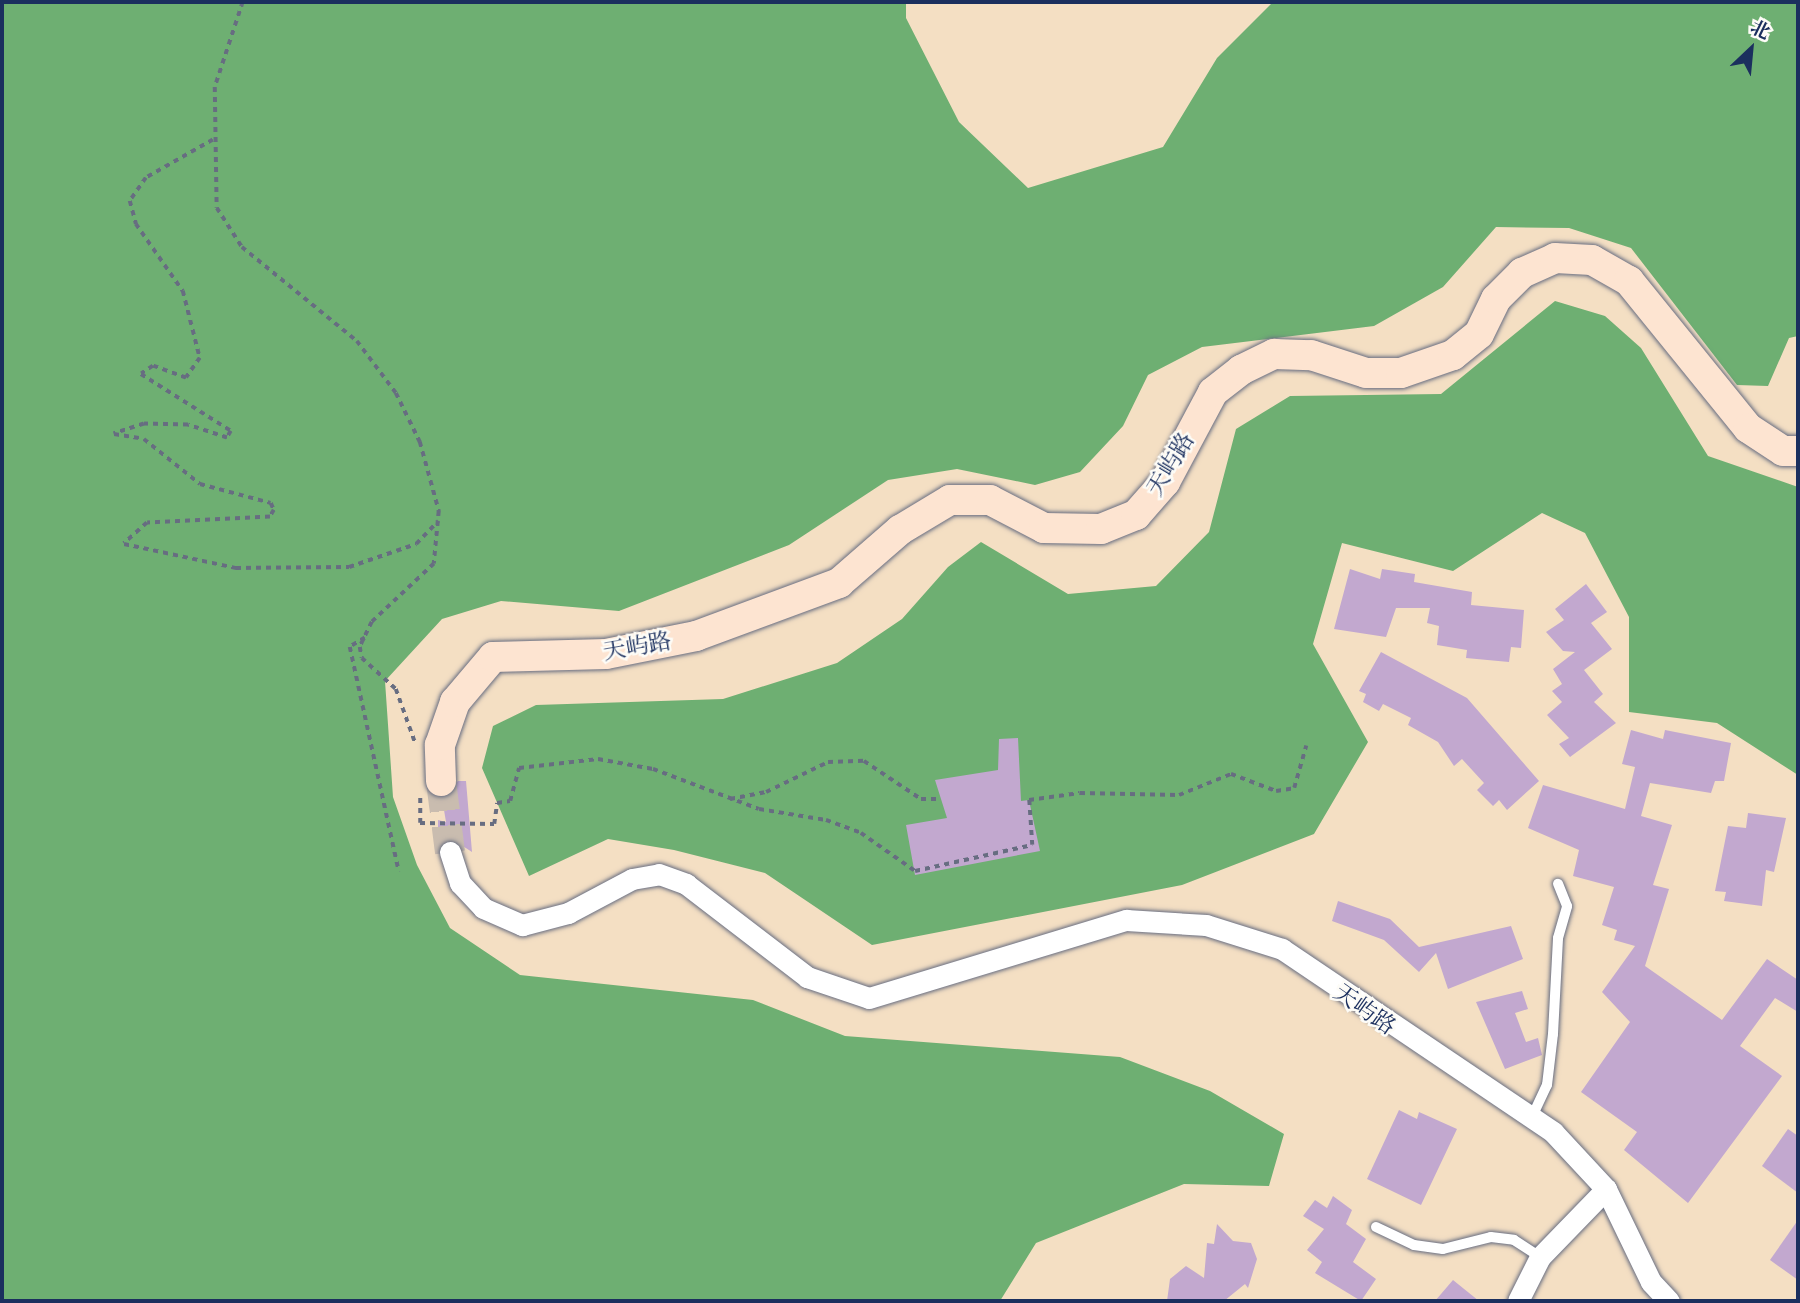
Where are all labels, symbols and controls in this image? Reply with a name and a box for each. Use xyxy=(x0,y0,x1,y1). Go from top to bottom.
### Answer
north arrow xyxy=(1716,14,1786,84)
text: 北 xyxy=(1747,15,1774,44)
street label: 天屿路 xyxy=(1140,427,1200,501)
street label: 天屿路 xyxy=(601,626,673,666)
street label: 天屿路 xyxy=(1329,978,1401,1040)

